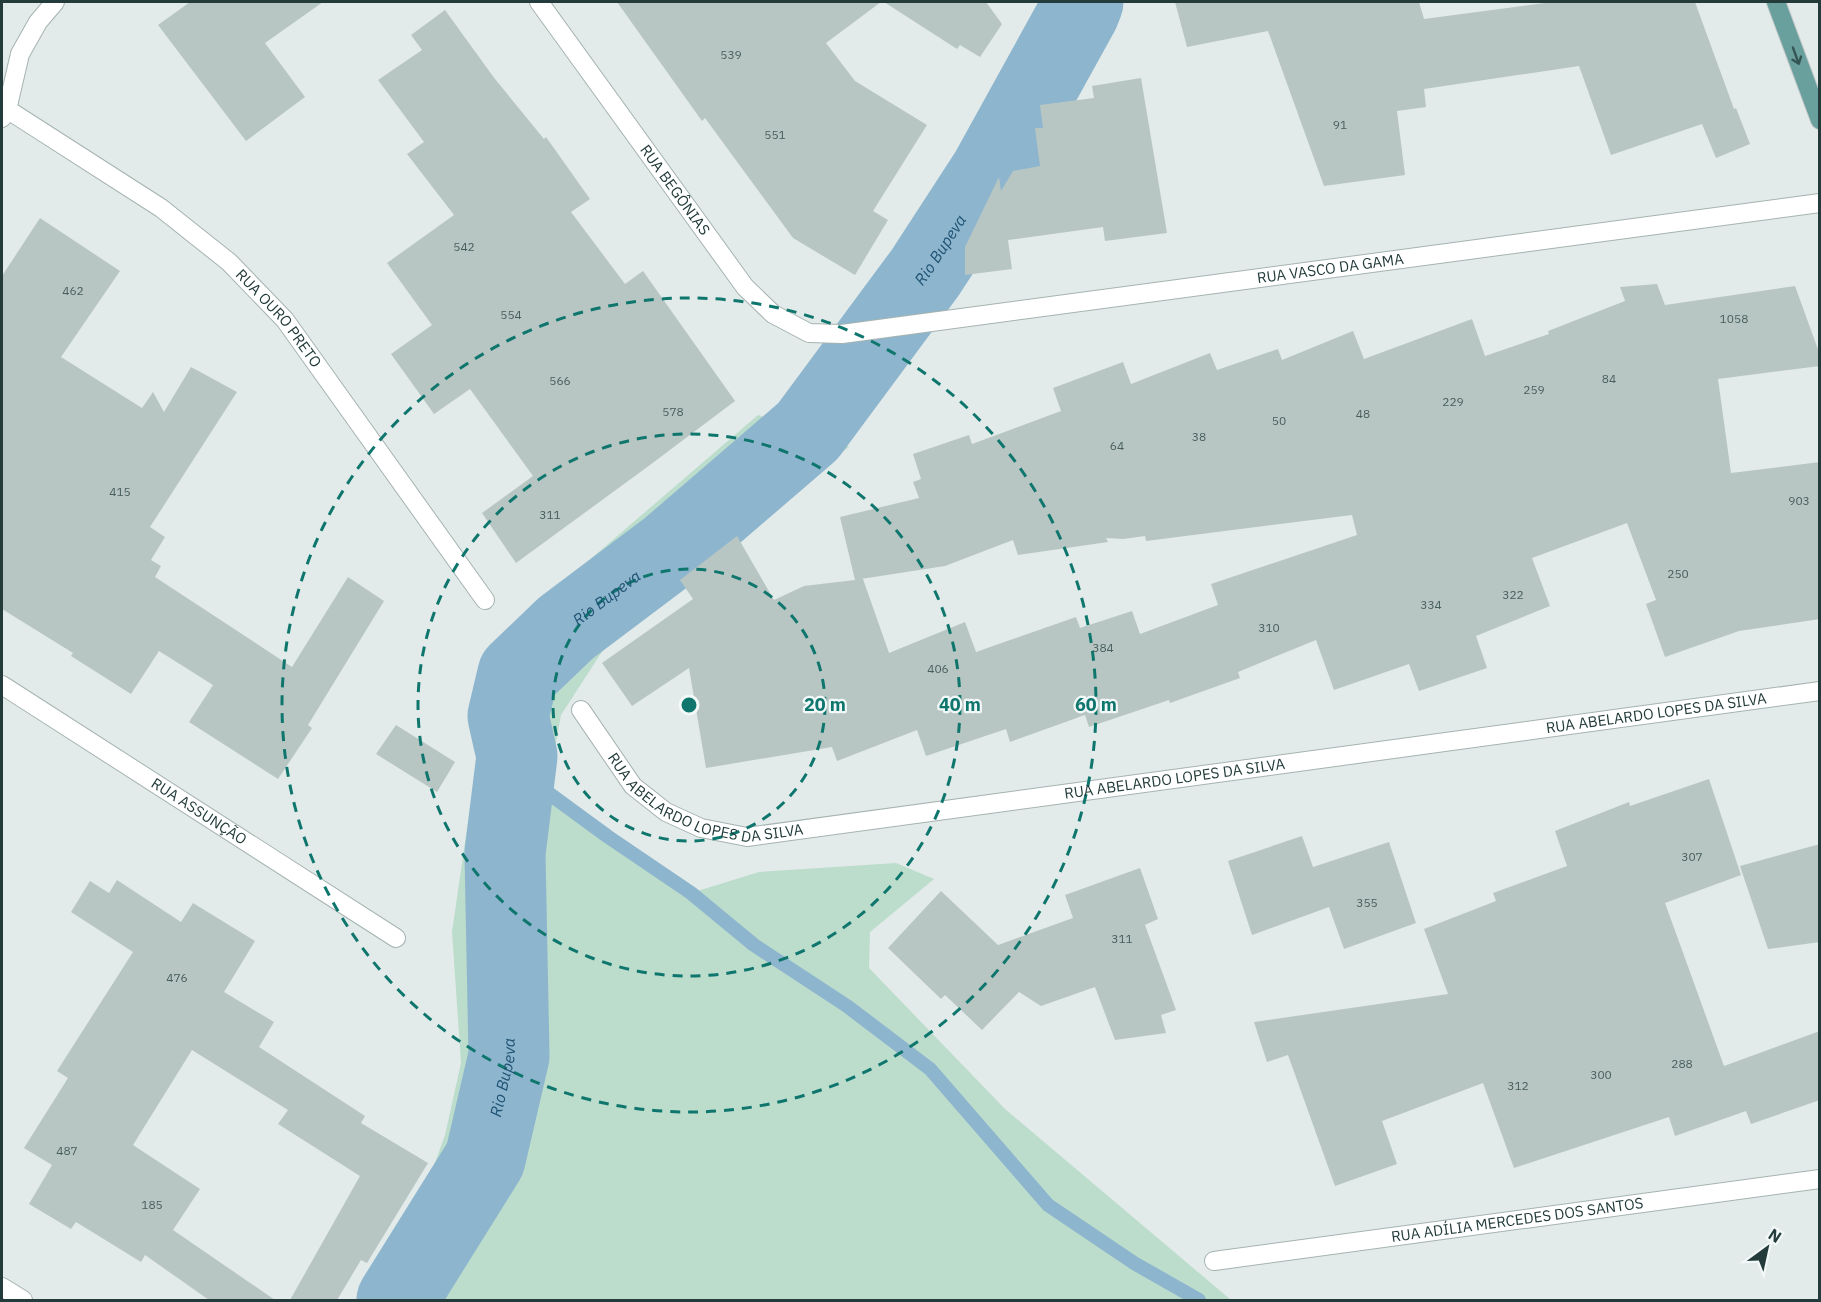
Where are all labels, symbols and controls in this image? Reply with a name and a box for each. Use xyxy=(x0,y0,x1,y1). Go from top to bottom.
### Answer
house number: 539 xyxy=(720,47,742,62)
one-way arrow xyxy=(1792,47,1803,65)
house number: 91 xyxy=(1333,117,1347,132)
house number: 551 xyxy=(764,127,786,142)
street label: RUA BEGÔNIAS xyxy=(636,141,714,239)
water label: Rio Bupeva xyxy=(910,211,970,289)
house number: 542 xyxy=(453,239,475,254)
street label: RUA VASCO DA GAMA xyxy=(1256,249,1405,287)
street label: RUA OURO PRETO xyxy=(232,265,326,371)
house number: 462 xyxy=(62,283,84,298)
house number: 554 xyxy=(500,307,522,322)
house number: 1058 xyxy=(1720,311,1748,326)
house number: 84 xyxy=(1602,371,1616,386)
house number: 566 xyxy=(549,373,571,388)
house number: 259 xyxy=(1523,382,1545,397)
house number: 229 xyxy=(1442,394,1464,409)
house number: 578 xyxy=(662,404,684,419)
house number: 48 xyxy=(1356,406,1370,421)
house number: 50 xyxy=(1272,413,1286,428)
house number: 38 xyxy=(1192,429,1206,444)
house number: 64 xyxy=(1110,438,1124,453)
house number: 415 xyxy=(109,484,131,499)
house number: 903 xyxy=(1788,493,1810,508)
house number: 311 xyxy=(539,507,561,522)
water label: Rio Bupeva xyxy=(568,566,644,630)
house number: 250 xyxy=(1667,566,1689,581)
house number: 322 xyxy=(1502,587,1524,602)
house number: 334 xyxy=(1420,597,1442,612)
house number: 310 xyxy=(1258,620,1280,635)
house number: 384 xyxy=(1092,640,1114,655)
house number: 406 xyxy=(927,661,949,676)
street label: RUA ABELARDO LOPES DA SILVA xyxy=(1545,688,1768,737)
text: 20 m xyxy=(804,693,846,716)
text: 40 m xyxy=(939,693,981,716)
text: 60 m xyxy=(1075,693,1117,716)
centre of rings xyxy=(679,695,699,715)
street label: RUA ABELARDO LOPES DA SILVA xyxy=(604,749,805,847)
street label: RUA ABELARDO LOPES DA SILVA xyxy=(1063,754,1286,803)
street label: RUA ASSUNÇÃO xyxy=(148,773,250,849)
house number: 307 xyxy=(1681,849,1703,864)
house number: 355 xyxy=(1356,895,1378,910)
house number: 311 xyxy=(1111,931,1133,946)
house number: 476 xyxy=(166,970,188,985)
water label: Rio Bupeva xyxy=(485,1038,519,1119)
house number: 288 xyxy=(1671,1056,1693,1071)
house number: 300 xyxy=(1590,1067,1612,1082)
house number: 312 xyxy=(1507,1078,1529,1093)
house number: 487 xyxy=(56,1143,78,1158)
street label: RUA ADÍLIA MERCEDES DOS SANTOS xyxy=(1390,1193,1644,1246)
house number: 185 xyxy=(141,1197,163,1212)
north arrow xyxy=(1737,1218,1797,1278)
text: N xyxy=(1765,1224,1785,1247)

